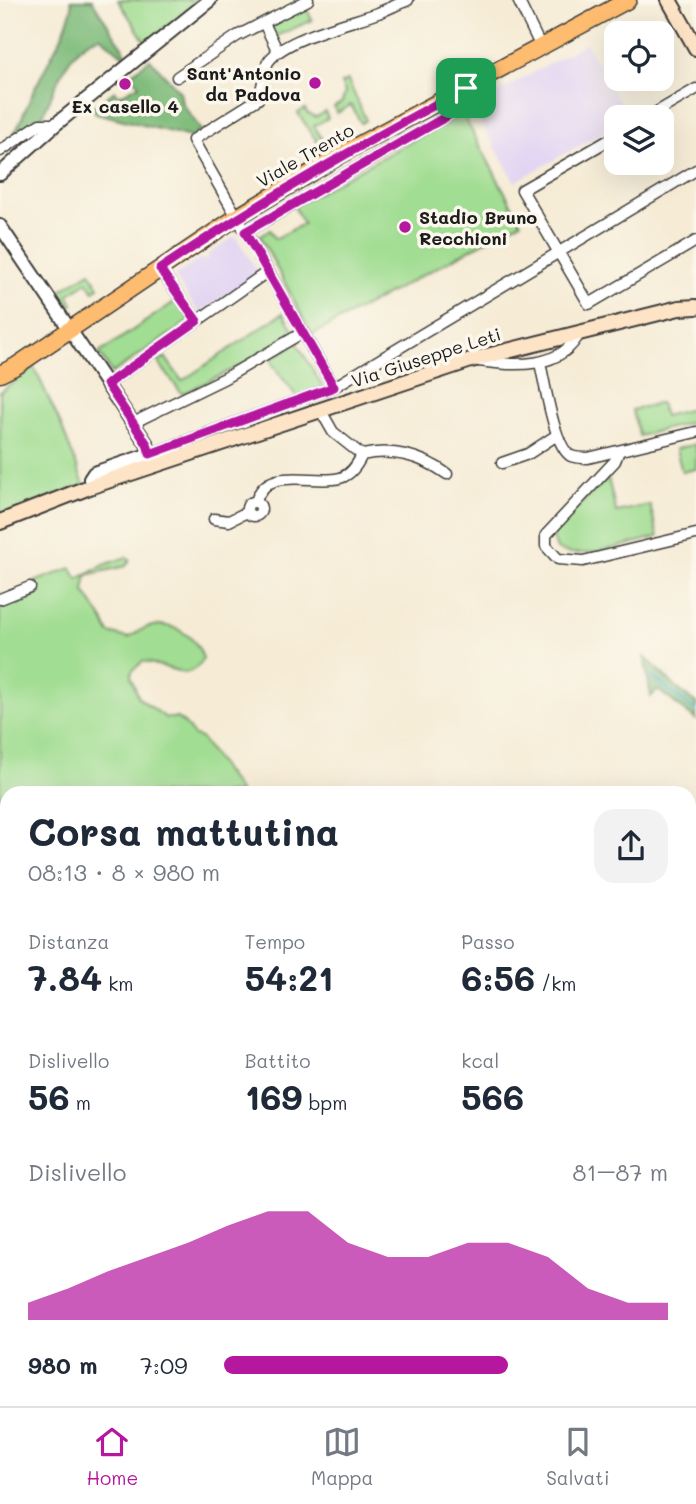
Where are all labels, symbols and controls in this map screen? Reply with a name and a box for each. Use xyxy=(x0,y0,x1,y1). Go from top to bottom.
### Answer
map controls xyxy=(604,21,674,175)
button: locate xyxy=(604,21,674,91)
pin xyxy=(436,58,496,118)
place label: Sant'Antonio da Padova xyxy=(186,61,301,106)
icon: arrive xyxy=(447,69,485,107)
marker: Sant'Antonio da Padova xyxy=(307,75,323,91)
marker: Ex casello 4 xyxy=(117,76,133,92)
place label: Ex casello 4 xyxy=(71,94,179,118)
button: layers xyxy=(604,105,674,175)
street label: Viale Trento xyxy=(252,117,358,193)
place label: Stadio Bruno Recchioni xyxy=(419,205,537,250)
marker: Stadio Bruno Recchioni xyxy=(397,219,413,235)
street label: Via Giuseppe Leti xyxy=(348,322,504,392)
text: Corsa mattutina xyxy=(28,806,339,856)
button: share xyxy=(594,809,668,883)
text: 08:13 · 8 × 980 m xyxy=(28,857,220,887)
text: Distanza xyxy=(28,929,109,954)
text: Tempo xyxy=(245,929,305,954)
text: Passo xyxy=(461,929,515,954)
text: 7.84 xyxy=(28,954,102,1000)
text: 54:21 xyxy=(245,954,333,1000)
text: 6:56 xyxy=(461,954,535,1000)
text: km xyxy=(102,971,133,996)
text: /km xyxy=(535,971,577,996)
text: Dislivello xyxy=(28,1048,109,1073)
text: Battito xyxy=(245,1048,310,1073)
text: kcal xyxy=(461,1048,499,1073)
text: 56 xyxy=(28,1073,70,1119)
text: 169 xyxy=(245,1073,302,1119)
text: 566 xyxy=(461,1073,524,1119)
text: m xyxy=(70,1090,91,1115)
text: bpm xyxy=(302,1090,347,1115)
text: Dislivello xyxy=(28,1157,126,1187)
text: 81–87 m xyxy=(573,1157,668,1187)
text: 980 m xyxy=(28,1350,97,1380)
text: 7:09 xyxy=(140,1350,188,1380)
tab: Home xyxy=(86,1423,138,1490)
tab: Mappa xyxy=(311,1423,373,1490)
tab: Salvati xyxy=(546,1423,610,1490)

